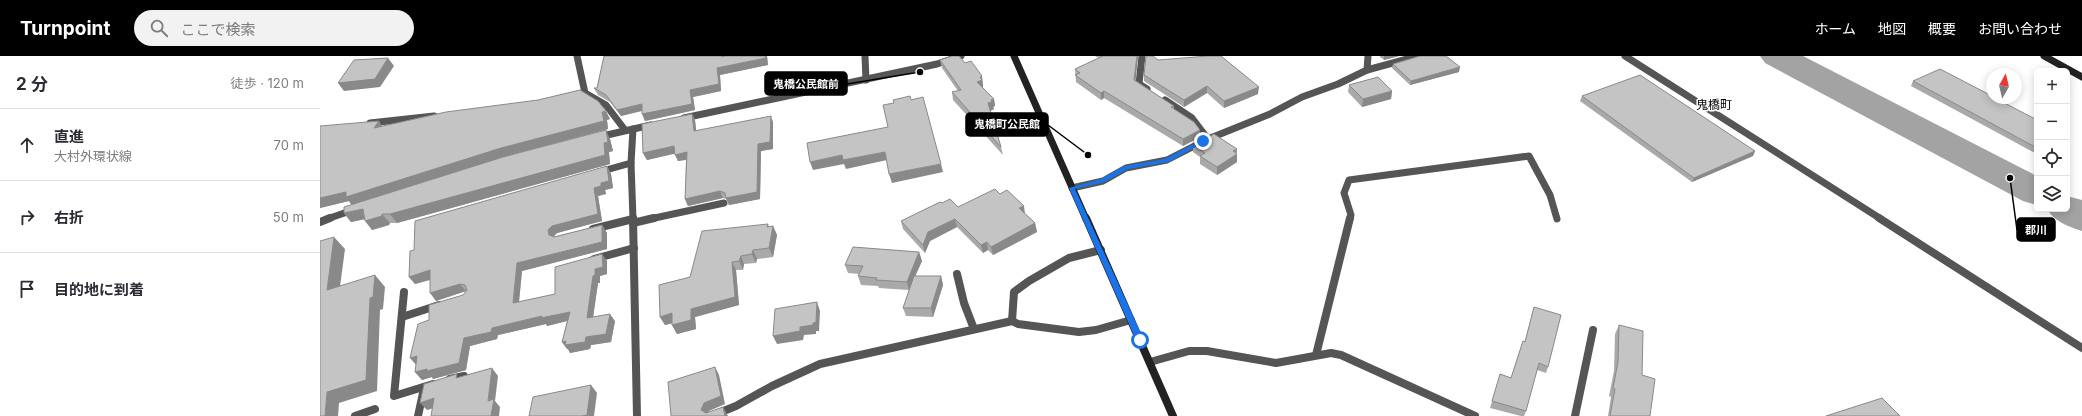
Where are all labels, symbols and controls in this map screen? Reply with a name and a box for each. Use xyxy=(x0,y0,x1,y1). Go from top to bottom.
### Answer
search box xyxy=(134,10,414,46)
text: Turnpoint xyxy=(20,17,110,40)
icon: search xyxy=(148,17,170,39)
text: ここで検索 xyxy=(180,20,255,39)
text: ホーム xyxy=(1814,20,1856,37)
text: 地図 xyxy=(1878,20,1906,37)
text: 概要 xyxy=(1928,20,1956,37)
text: お問い合わせ xyxy=(1978,20,2062,37)
north arrow xyxy=(1986,68,2022,104)
map controls xyxy=(2034,68,2070,212)
button: + xyxy=(2034,68,2070,104)
callout: 鬼橋公民館前 xyxy=(765,72,847,95)
text: 2 分 xyxy=(16,74,48,94)
text: 徒歩 · 120 m xyxy=(230,75,304,91)
text: 鬼橋公民館前 xyxy=(773,77,839,91)
district label: 鬼橋町 xyxy=(1696,97,1732,112)
button: − xyxy=(2034,104,2070,140)
callout: 鬼橋町公民館 xyxy=(966,113,1048,136)
text: 鬼橋町公民館 xyxy=(974,117,1040,131)
text: 直進 xyxy=(54,127,84,146)
route end xyxy=(1194,132,1212,150)
icon: ahead xyxy=(16,134,38,156)
text: 70 m xyxy=(274,137,304,153)
button: locate xyxy=(2034,140,2070,176)
text: 大村外環状線 xyxy=(54,148,132,164)
button: layers xyxy=(2034,176,2070,212)
icon: right xyxy=(16,206,38,228)
text: 右折 xyxy=(54,208,84,227)
text: 50 m xyxy=(273,209,304,225)
callout: 郡川 xyxy=(2017,218,2055,241)
text: 郡川 xyxy=(2025,223,2047,237)
icon: arrive xyxy=(16,278,38,300)
text: 目的地に到着 xyxy=(54,280,144,299)
route start xyxy=(1131,331,1149,349)

